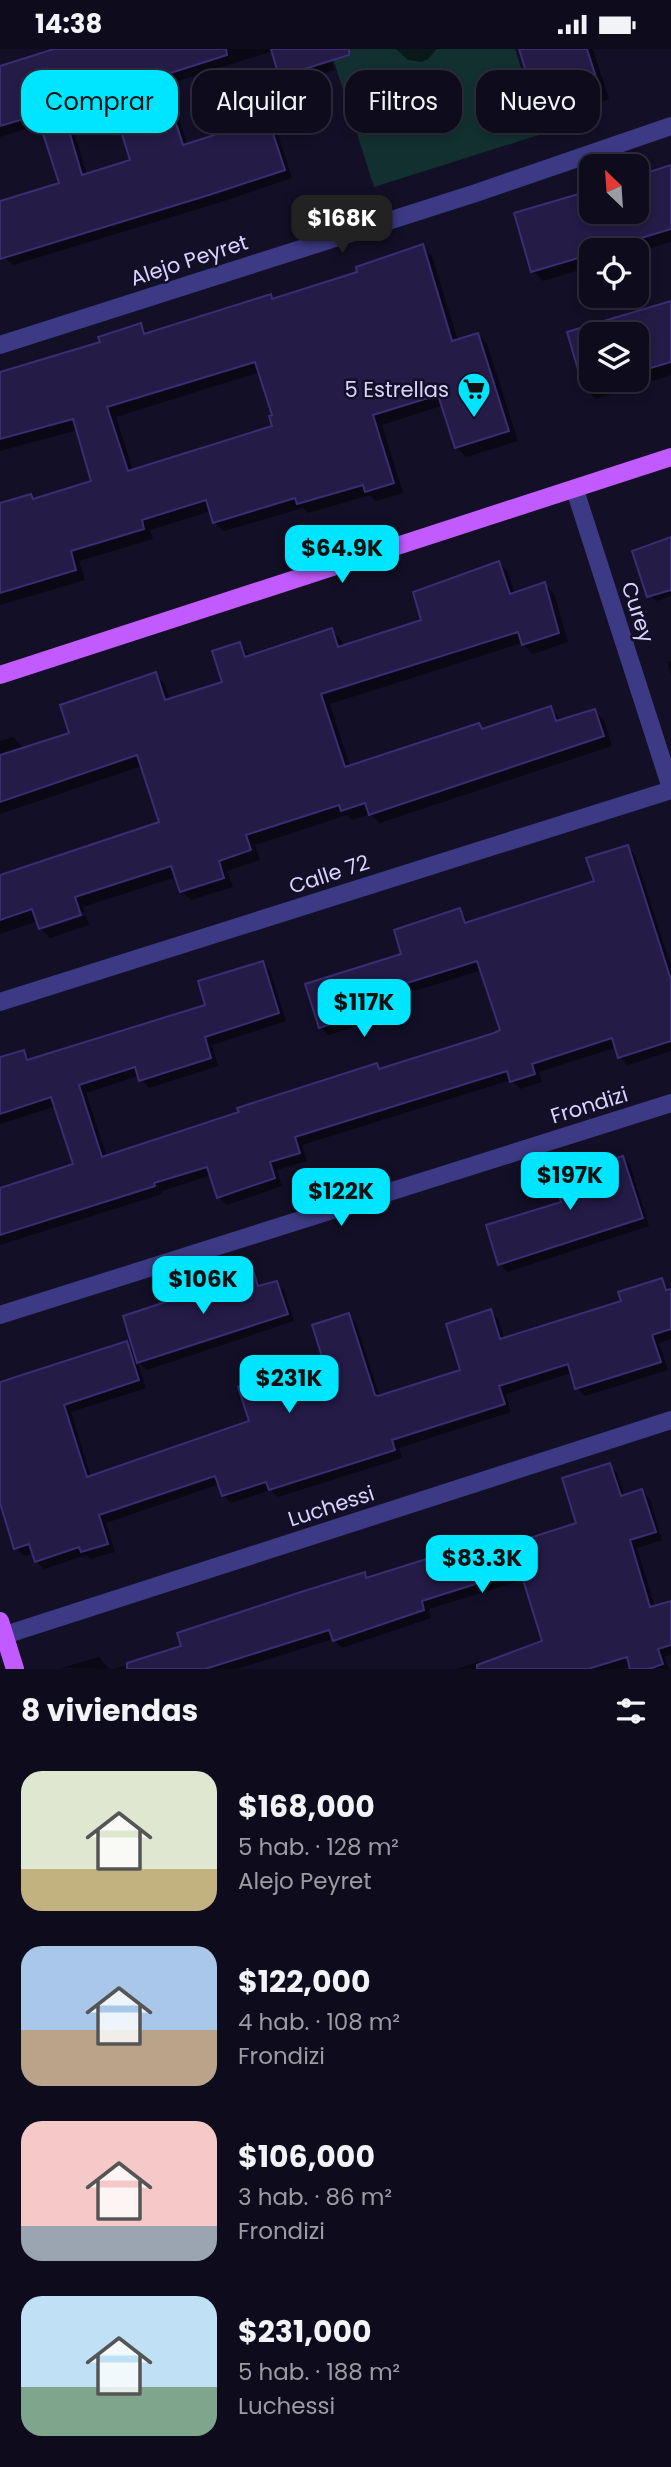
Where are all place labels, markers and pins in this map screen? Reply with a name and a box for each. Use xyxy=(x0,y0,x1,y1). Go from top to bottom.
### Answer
pin: $168K xyxy=(293,195,391,255)
supermarket icon: 5 Estrellas xyxy=(455,370,493,419)
place label: 5 Estrellas xyxy=(344,375,449,404)
pin: $64.9K xyxy=(285,525,399,585)
pin: $117K xyxy=(315,979,413,1039)
pin: $197K xyxy=(521,1153,619,1212)
pin: $122K xyxy=(292,1169,390,1228)
pin: $106K xyxy=(154,1257,252,1316)
pin: $231K xyxy=(240,1355,338,1415)
pin: $83.3K xyxy=(425,1535,539,1595)

